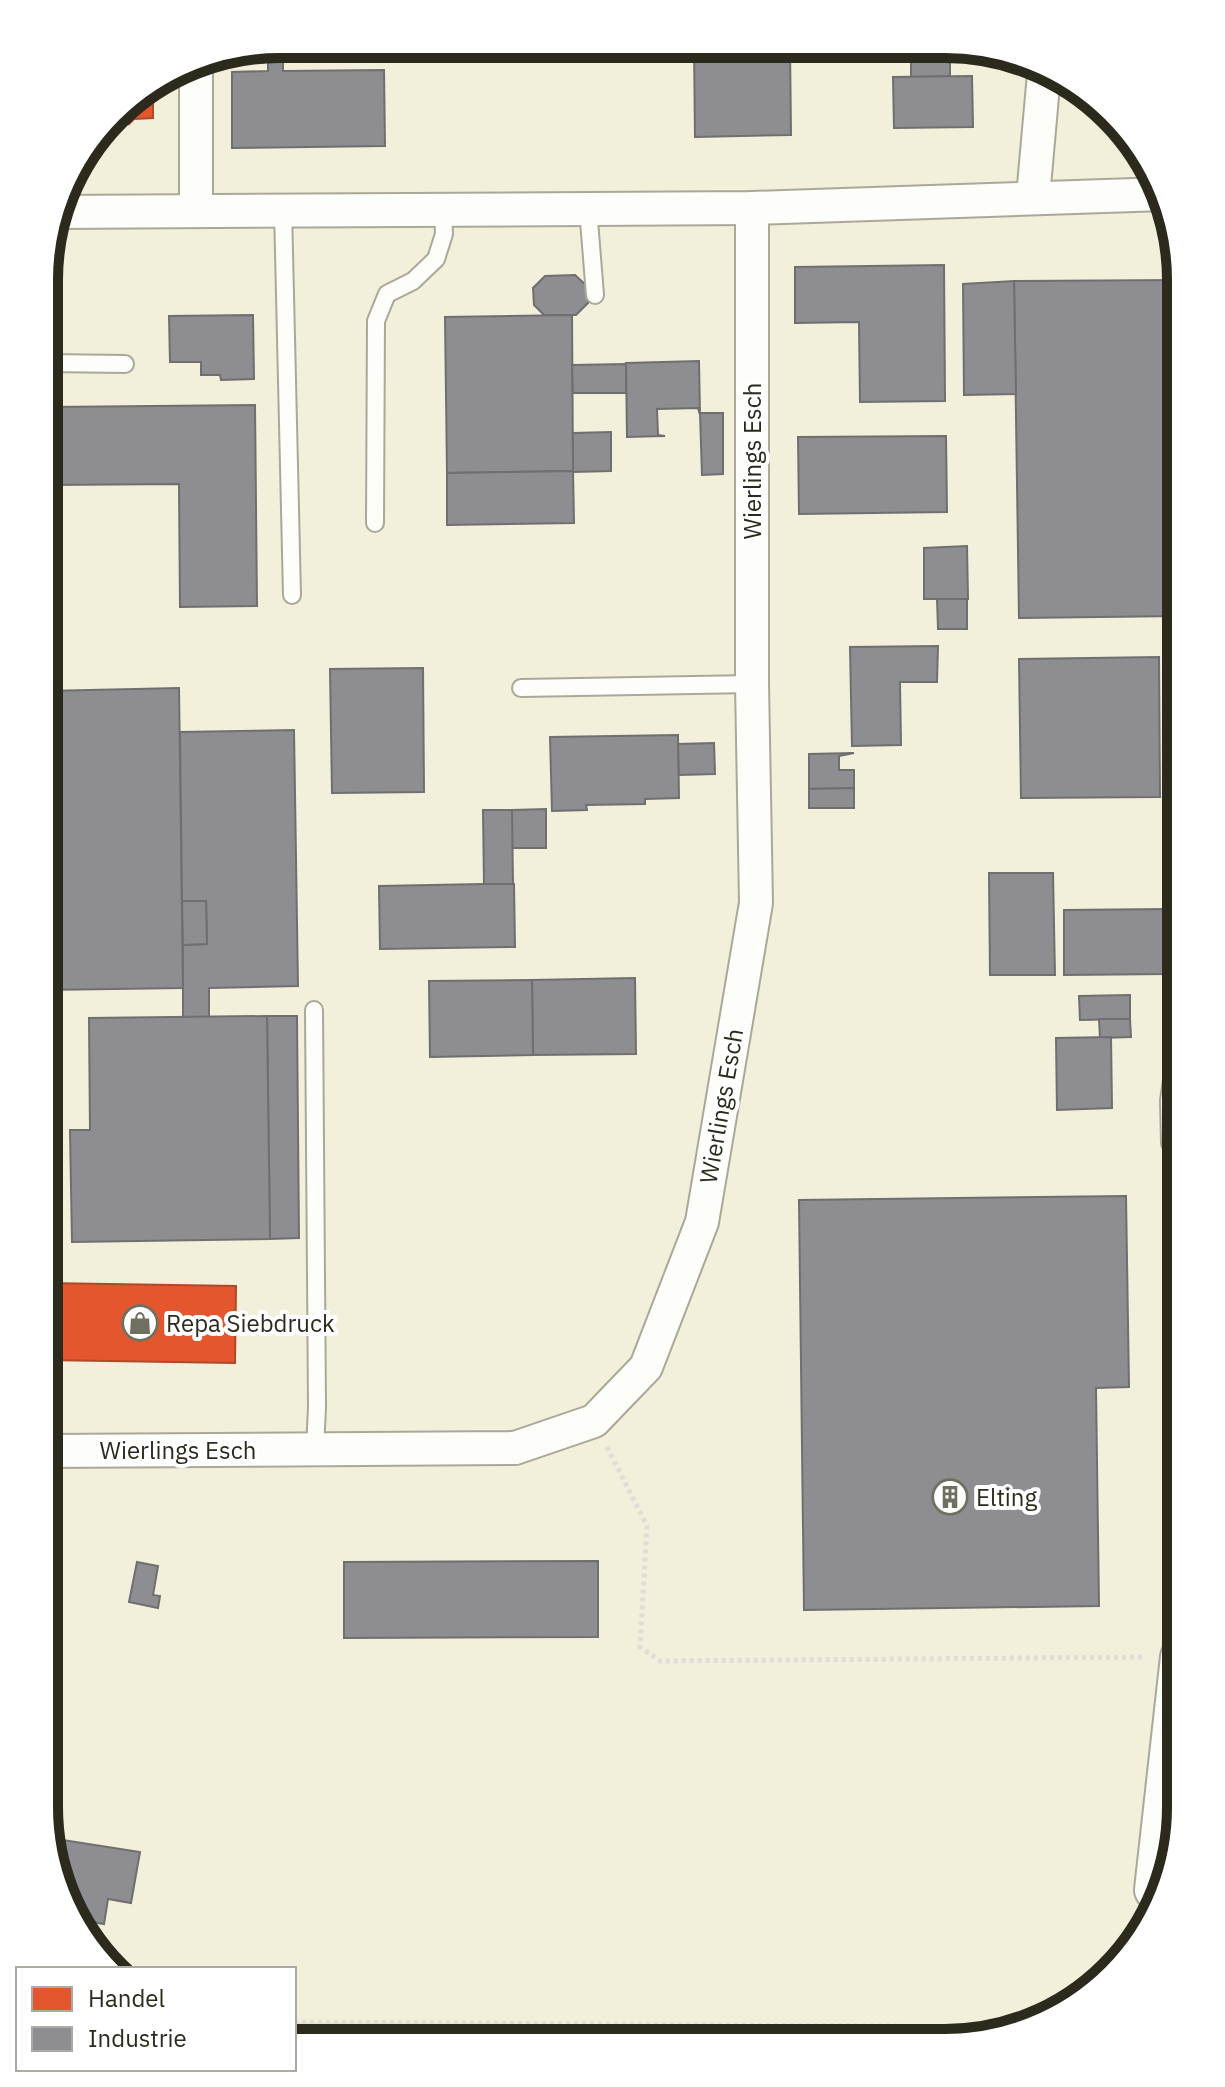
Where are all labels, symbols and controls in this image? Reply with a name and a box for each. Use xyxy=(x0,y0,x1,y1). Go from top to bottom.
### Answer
street label: Wierlings Esch xyxy=(736,383,768,539)
street label: Wierlings Esch xyxy=(692,1026,750,1186)
shop icon: Repa Siebdruck xyxy=(121,1304,159,1342)
place label: Repa Siebdruck xyxy=(166,1307,335,1339)
street label: Wierlings Esch xyxy=(100,1434,256,1466)
building icon: Elting xyxy=(931,1478,969,1516)
place label: Elting xyxy=(976,1481,1037,1513)
legend xyxy=(16,1967,296,2071)
text: Handel xyxy=(88,1982,165,2014)
text: Industrie xyxy=(88,2022,187,2054)

